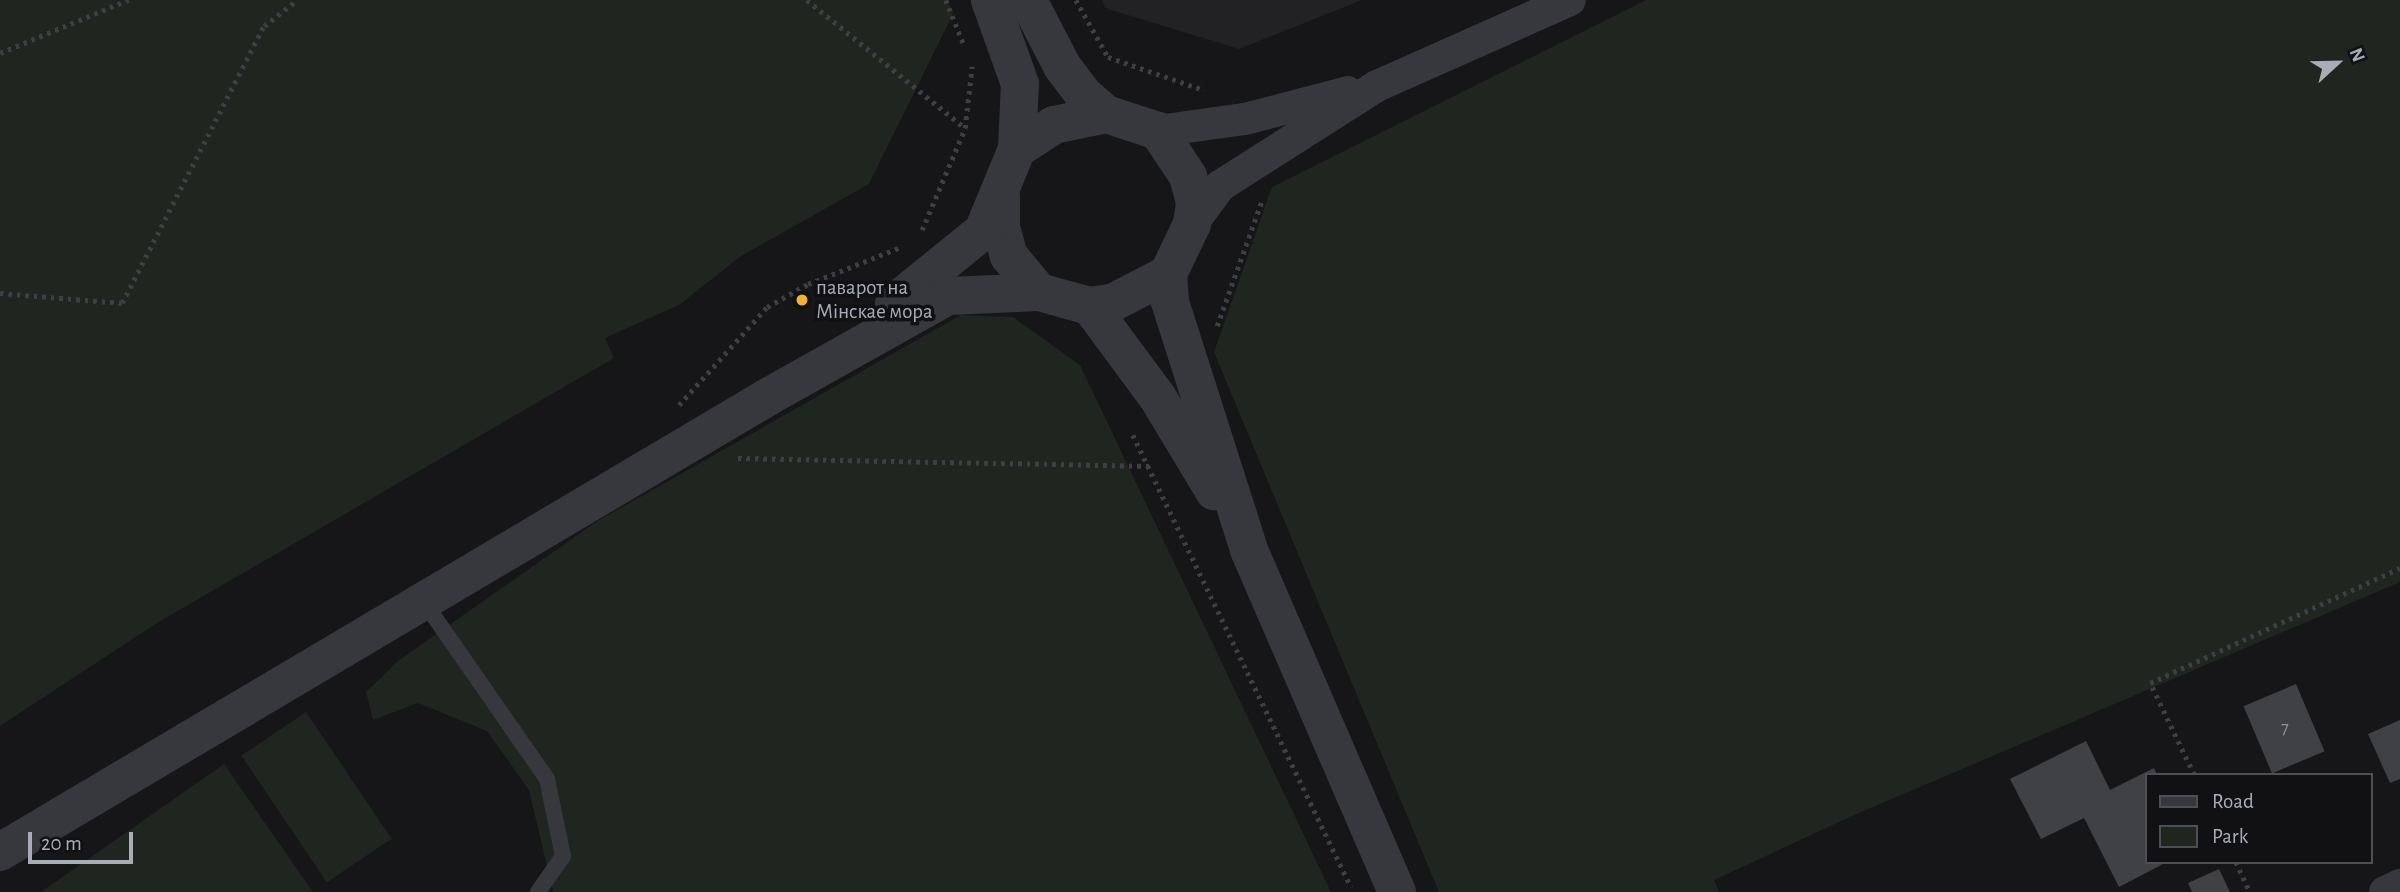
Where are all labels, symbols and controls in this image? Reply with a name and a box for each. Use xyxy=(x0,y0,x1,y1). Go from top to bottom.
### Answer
north arrow xyxy=(2302,28,2372,98)
text: N xyxy=(2346,45,2368,65)
place label: паварот на Мінскае мора xyxy=(816,275,933,325)
marker: паварот на Мінскае мора xyxy=(794,292,810,308)
house number: 7 xyxy=(2281,718,2289,740)
legend xyxy=(2144,773,2372,864)
text: Road xyxy=(2212,791,2254,812)
scale bar xyxy=(32,818,136,862)
text: Park xyxy=(2212,826,2248,847)
text: 20 m xyxy=(41,833,82,854)

